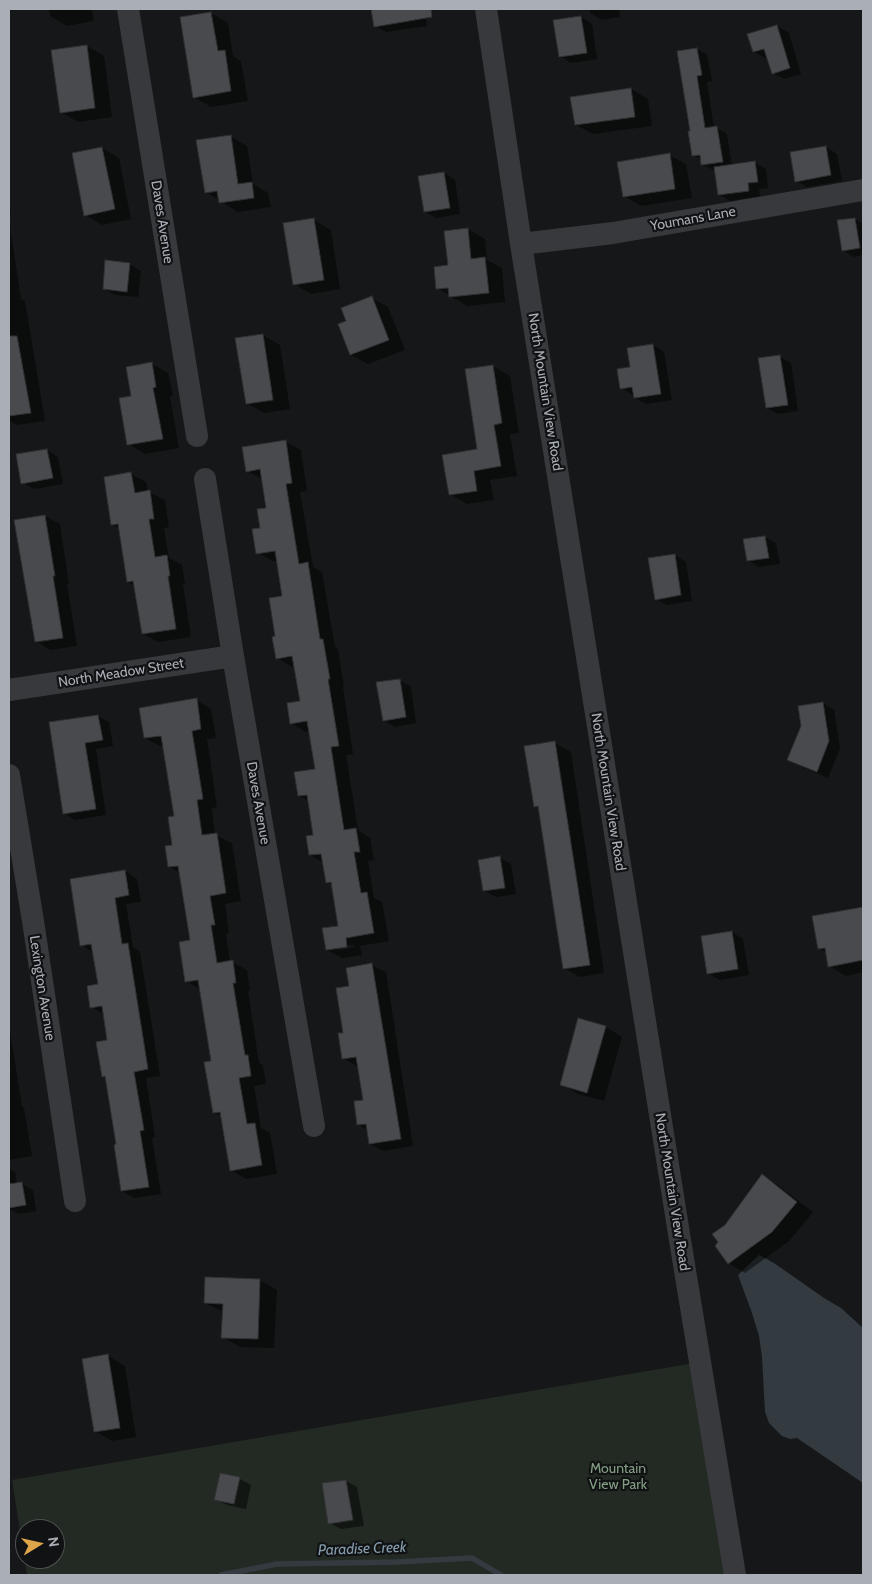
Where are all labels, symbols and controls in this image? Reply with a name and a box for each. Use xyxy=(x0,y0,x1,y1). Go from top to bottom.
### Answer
street label: Daves Avenue xyxy=(147,179,177,265)
street label: Youmans Lane xyxy=(649,203,737,235)
street label: North Mountain View Road xyxy=(524,312,566,472)
street label: North Meadow Street xyxy=(57,655,185,691)
street label: North Mountain View Road xyxy=(587,712,629,872)
street label: Daves Avenue xyxy=(242,760,274,846)
street label: Lexington Avenue xyxy=(25,934,59,1042)
street label: North Mountain View Road xyxy=(651,1112,693,1272)
park label: Mountain View Park xyxy=(589,1461,647,1494)
north arrow xyxy=(15,1519,65,1569)
text: N xyxy=(44,1536,63,1548)
water label: Paradise Creek xyxy=(318,1538,406,1560)

